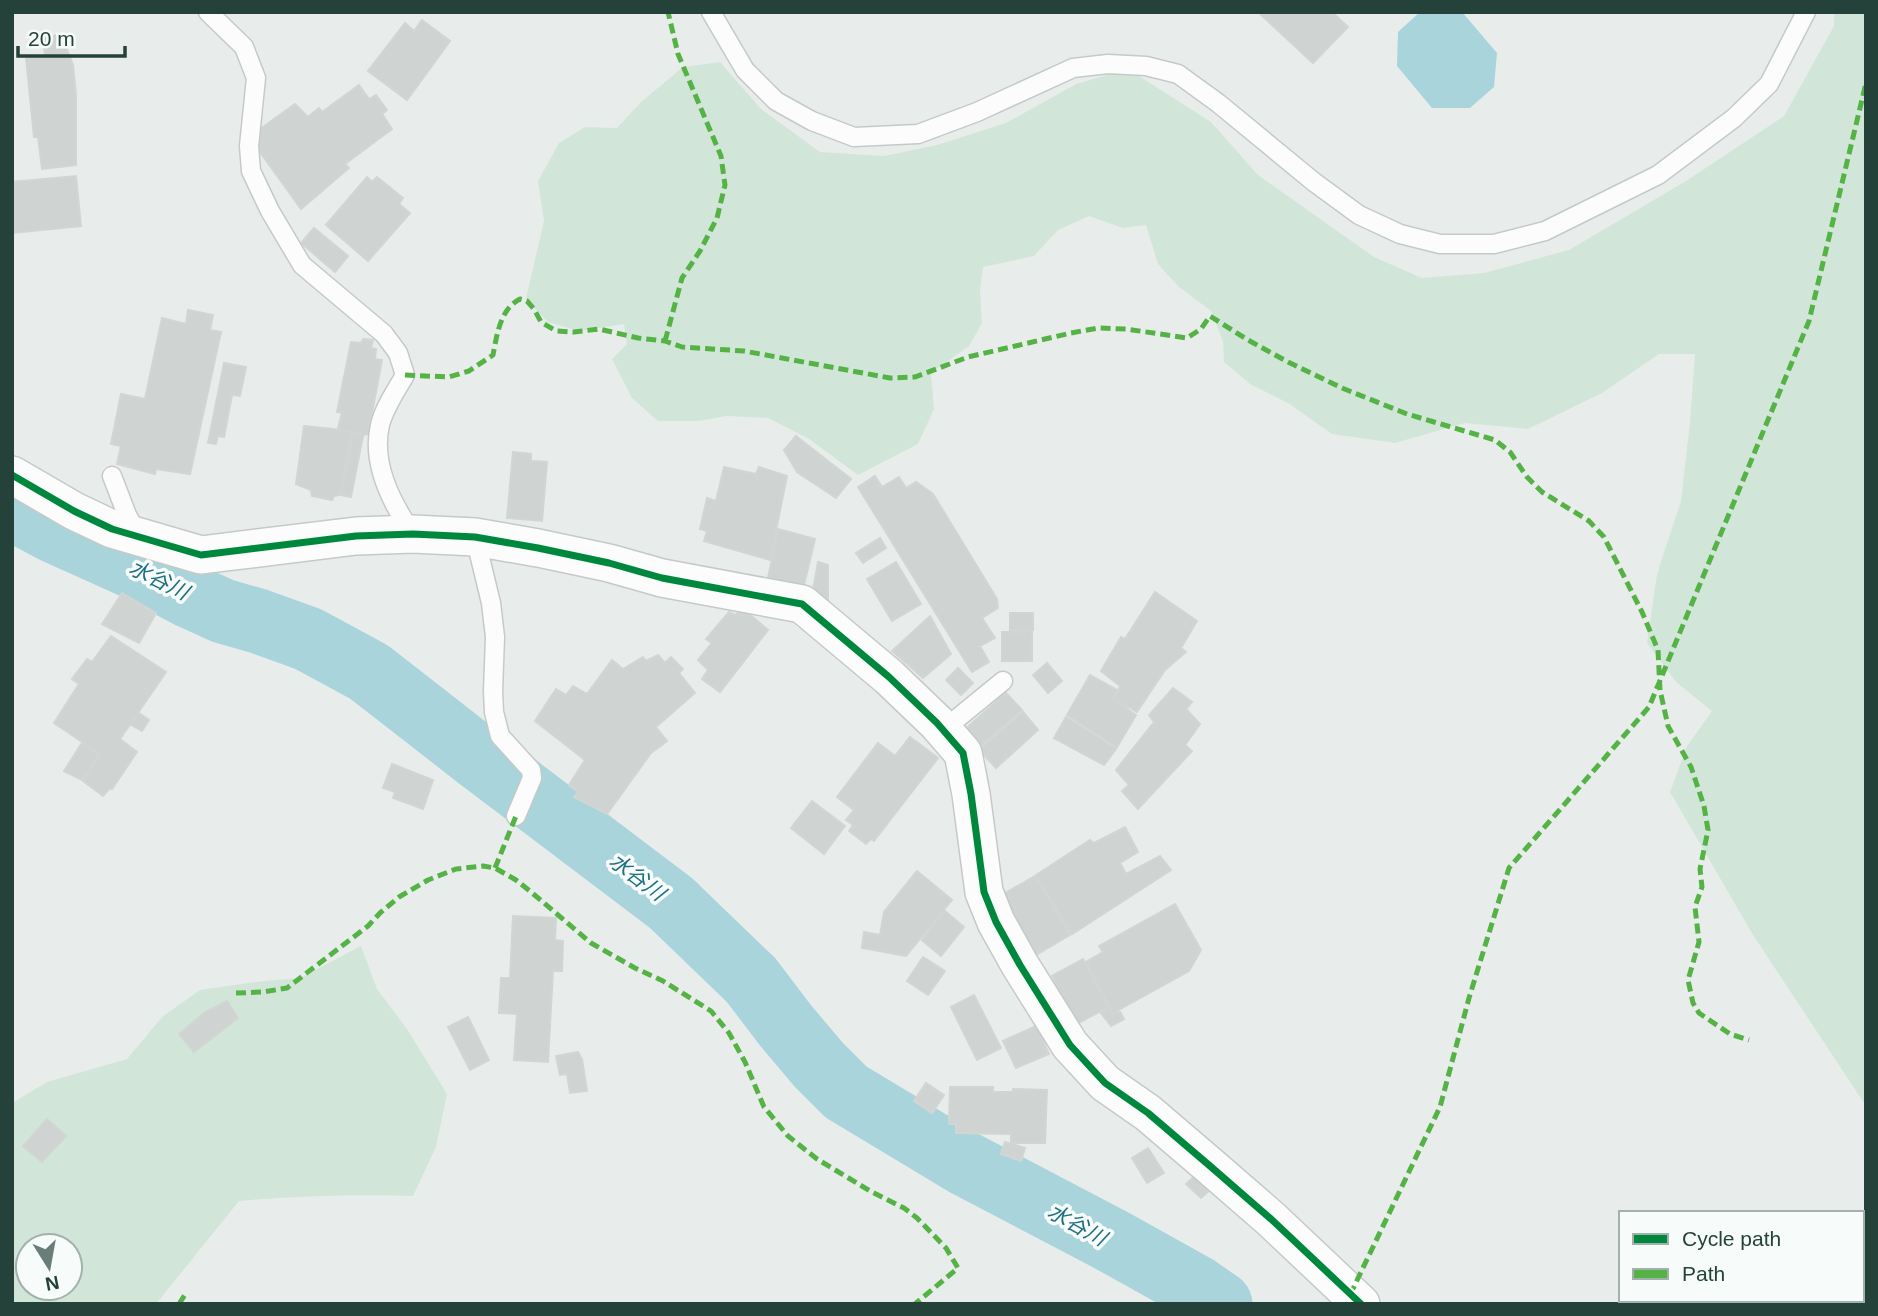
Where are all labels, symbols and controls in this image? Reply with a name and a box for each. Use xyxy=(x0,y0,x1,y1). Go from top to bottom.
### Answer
scale bar xyxy=(18,14,124,58)
text: 20 m xyxy=(28,27,75,50)
water label: 水谷川 xyxy=(126,555,194,605)
water label: 水谷川 xyxy=(605,848,671,906)
water label: 水谷川 xyxy=(1044,1199,1112,1251)
legend xyxy=(1619,1211,1864,1302)
text: Cycle path xyxy=(1682,1227,1781,1250)
north arrow xyxy=(14,1232,84,1302)
text: Path xyxy=(1682,1262,1725,1285)
text: N xyxy=(43,1272,61,1295)

